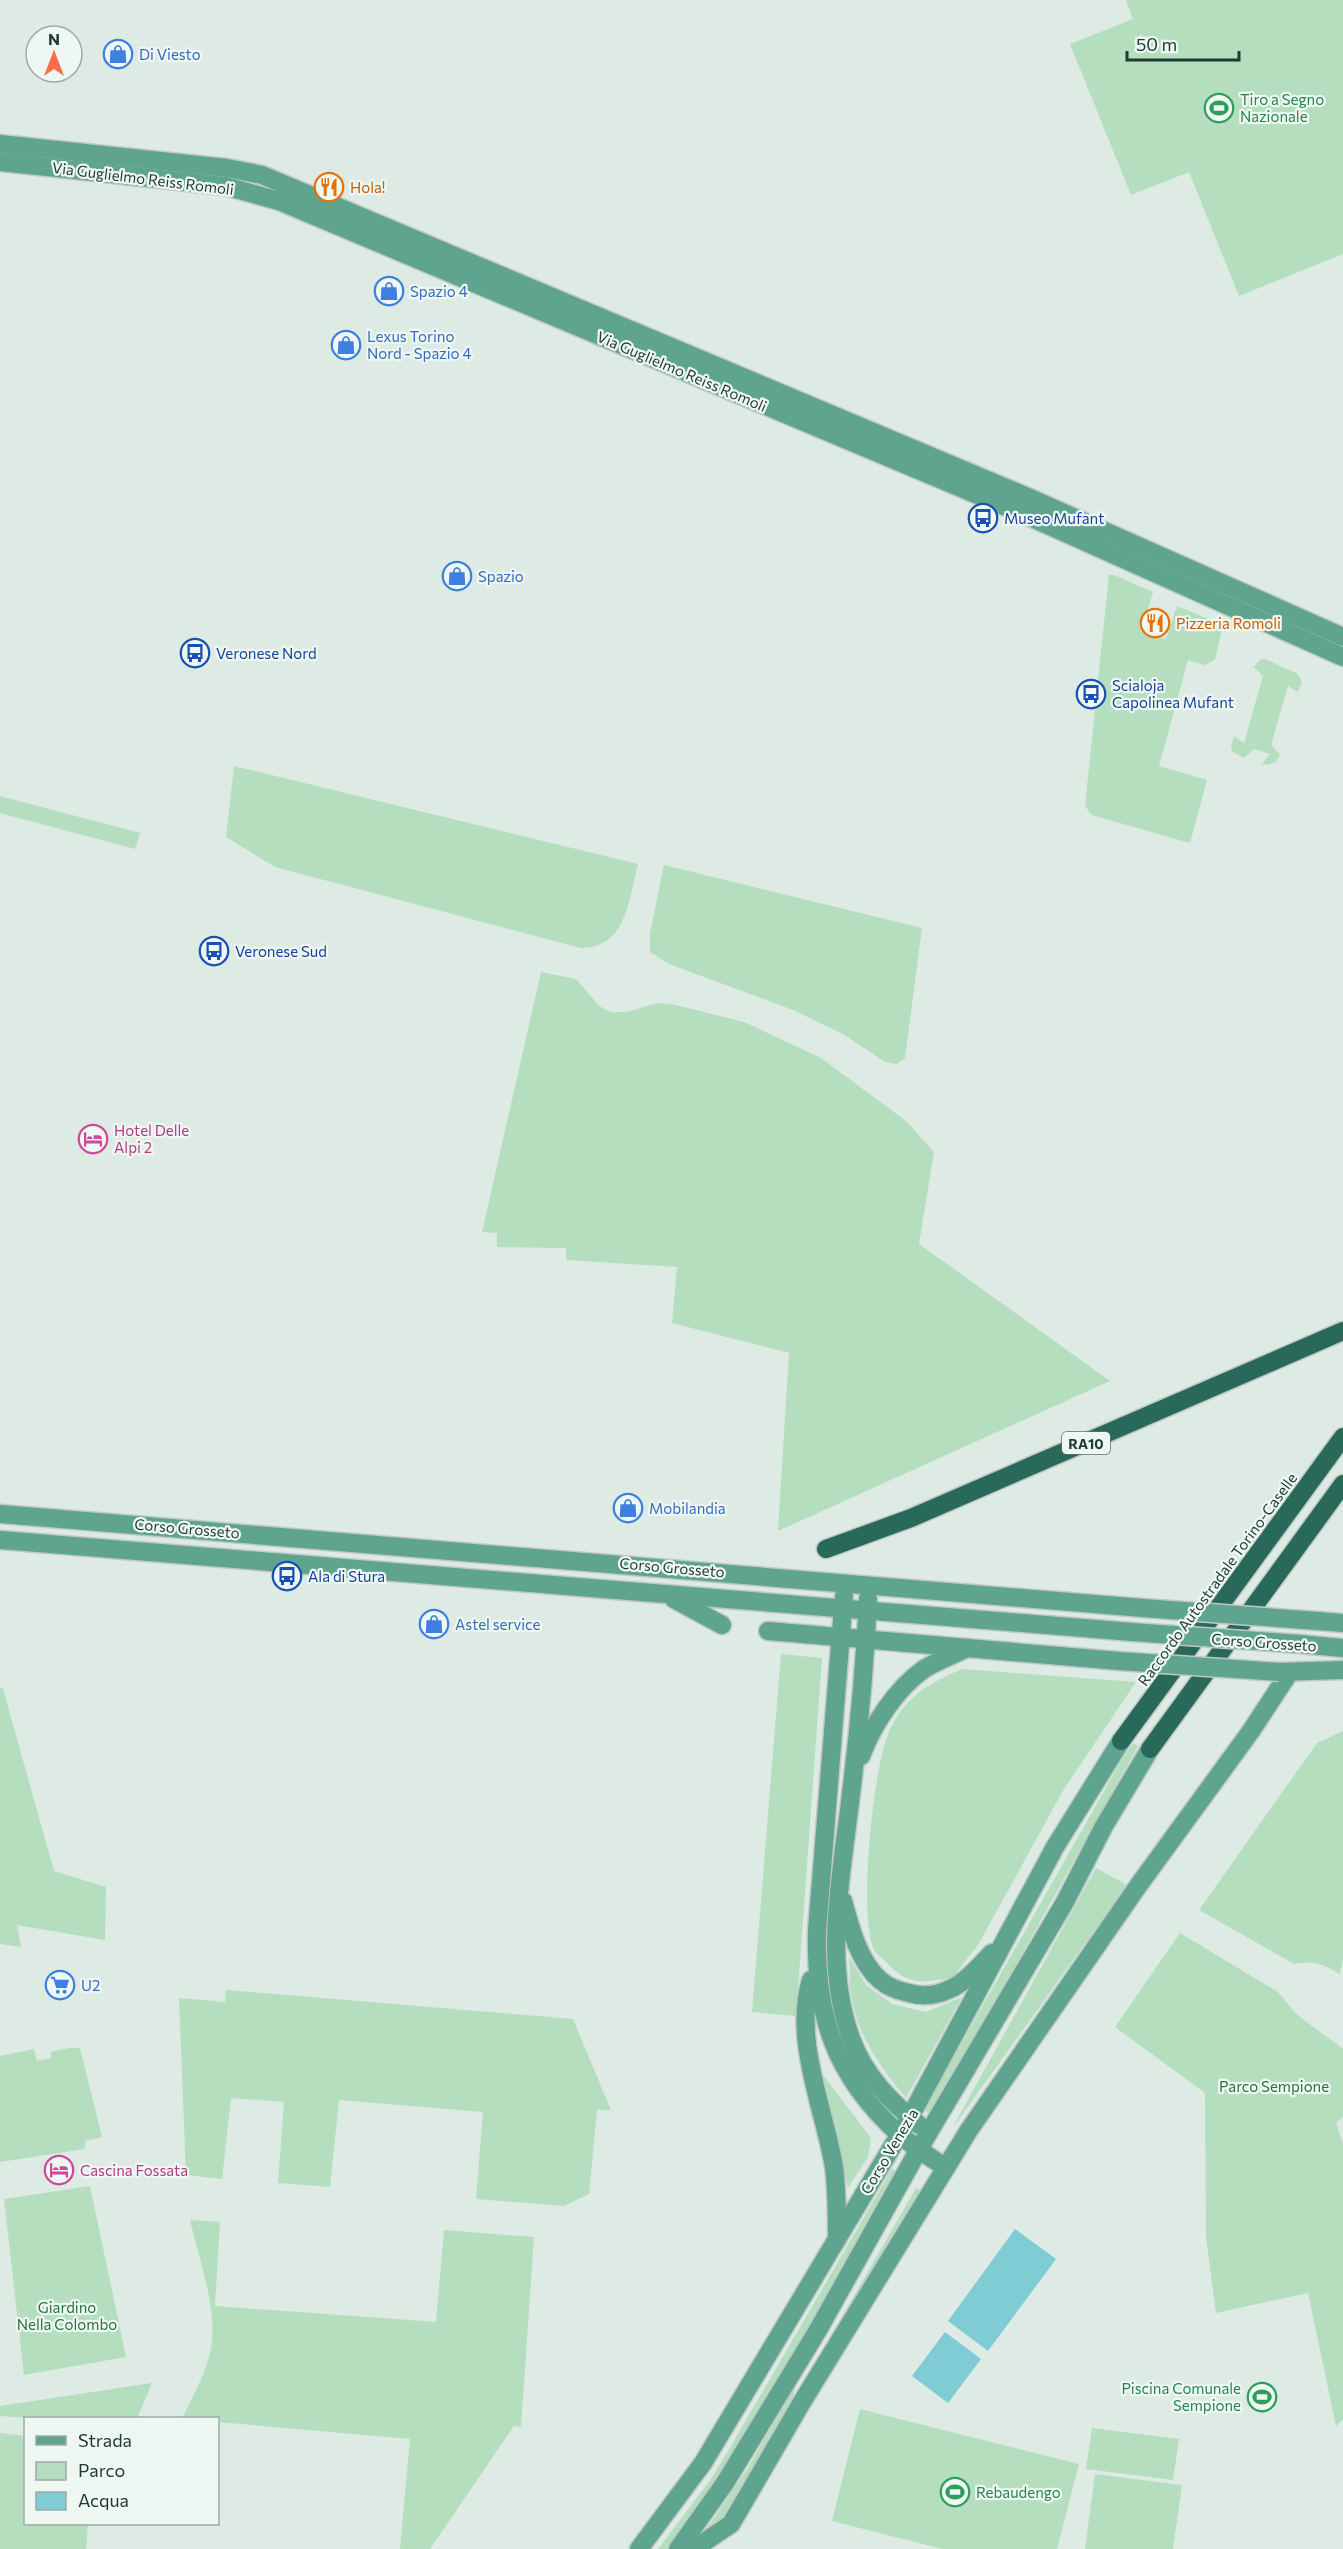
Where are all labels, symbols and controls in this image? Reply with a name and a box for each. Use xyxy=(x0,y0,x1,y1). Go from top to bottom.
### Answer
north arrow xyxy=(24,24,84,84)
scale bar xyxy=(1127,24,1240,62)
text: N xyxy=(48,29,60,48)
text: 50 m xyxy=(1136,33,1177,55)
shop icon: Di Viesto xyxy=(102,38,134,70)
place label: Di Viesto xyxy=(139,45,201,63)
place label: Tiro a Segno Nazionale xyxy=(1240,90,1324,125)
sports icon: Tiro a Segno Nazionale xyxy=(1203,92,1235,124)
street label: Via Guglielmo Reiss Romoli xyxy=(51,158,235,198)
restaurant icon: Hola! xyxy=(313,171,345,203)
place label: Hola! xyxy=(350,178,385,196)
shop icon: Spazio 4 xyxy=(373,275,405,307)
place label: Spazio 4 xyxy=(410,282,468,300)
place label: Lexus Torino Nord - Spazio 4 xyxy=(367,327,471,362)
street label: Via Guglielmo Reiss Romoli xyxy=(594,327,770,415)
shop icon: Lexus Torino Nord - Spazio 4 xyxy=(330,329,362,361)
bus stop icon: Museo Mufant xyxy=(967,502,999,534)
place label: Museo Mufant xyxy=(1004,509,1104,527)
shop icon: Spazio xyxy=(441,560,473,592)
place label: Spazio xyxy=(478,567,524,585)
restaurant icon: Pizzeria Romoli xyxy=(1139,607,1171,639)
place label: Pizzeria Romoli xyxy=(1176,614,1281,632)
bus stop icon: Veronese Nord xyxy=(179,637,211,669)
place label: Veronese Nord xyxy=(216,644,317,662)
place label: Scialoja Capolinea Mufant xyxy=(1112,676,1234,711)
bus stop icon: Scialoja Capolinea Mufant xyxy=(1075,678,1107,710)
bus stop icon: Veronese Sud xyxy=(198,935,230,967)
place label: Veronese Sud xyxy=(235,942,327,960)
place label: Hotel Delle Alpi 2 xyxy=(114,1121,189,1156)
hotel icon: Hotel Delle Alpi 2 xyxy=(77,1123,109,1155)
road number: RA10 xyxy=(1062,1432,1110,1454)
street label: Raccordo Autostradale Torino-Caselle xyxy=(1134,1469,1300,1689)
shop icon: Mobilandia xyxy=(612,1492,644,1524)
place label: Mobilandia xyxy=(649,1499,726,1517)
street label: Corso Grosseto xyxy=(134,1514,240,1542)
street label: Corso Grosseto xyxy=(619,1553,725,1581)
bus stop icon: Ala di Stura xyxy=(271,1560,303,1592)
place label: Ala di Stura xyxy=(308,1567,385,1585)
shop icon: Astel service xyxy=(418,1608,450,1640)
place label: Astel service xyxy=(455,1615,540,1633)
street label: Corso Grosseto xyxy=(1211,1629,1317,1655)
supermarket icon: U2 xyxy=(44,1969,76,2001)
place label: U2 xyxy=(81,1976,100,1994)
park label: Parco Sempione xyxy=(1219,2077,1329,2095)
street label: Corso Venezia xyxy=(856,2105,922,2197)
hotel icon: Cascina Fossata xyxy=(43,2154,75,2186)
place label: Cascina Fossata xyxy=(80,2161,188,2179)
park label: Giardino Nella Colombo xyxy=(17,2298,117,2333)
place label: Piscina Comunale Sempione xyxy=(1121,2379,1241,2414)
sports icon: Piscina Comunale Sempione xyxy=(1246,2381,1278,2413)
legend xyxy=(24,2417,219,2525)
text: Strada xyxy=(78,2429,132,2451)
text: Parco xyxy=(78,2459,125,2481)
sports icon: Rebaudengo xyxy=(939,2476,971,2508)
place label: Rebaudengo xyxy=(976,2483,1061,2501)
text: Acqua xyxy=(78,2489,129,2511)

